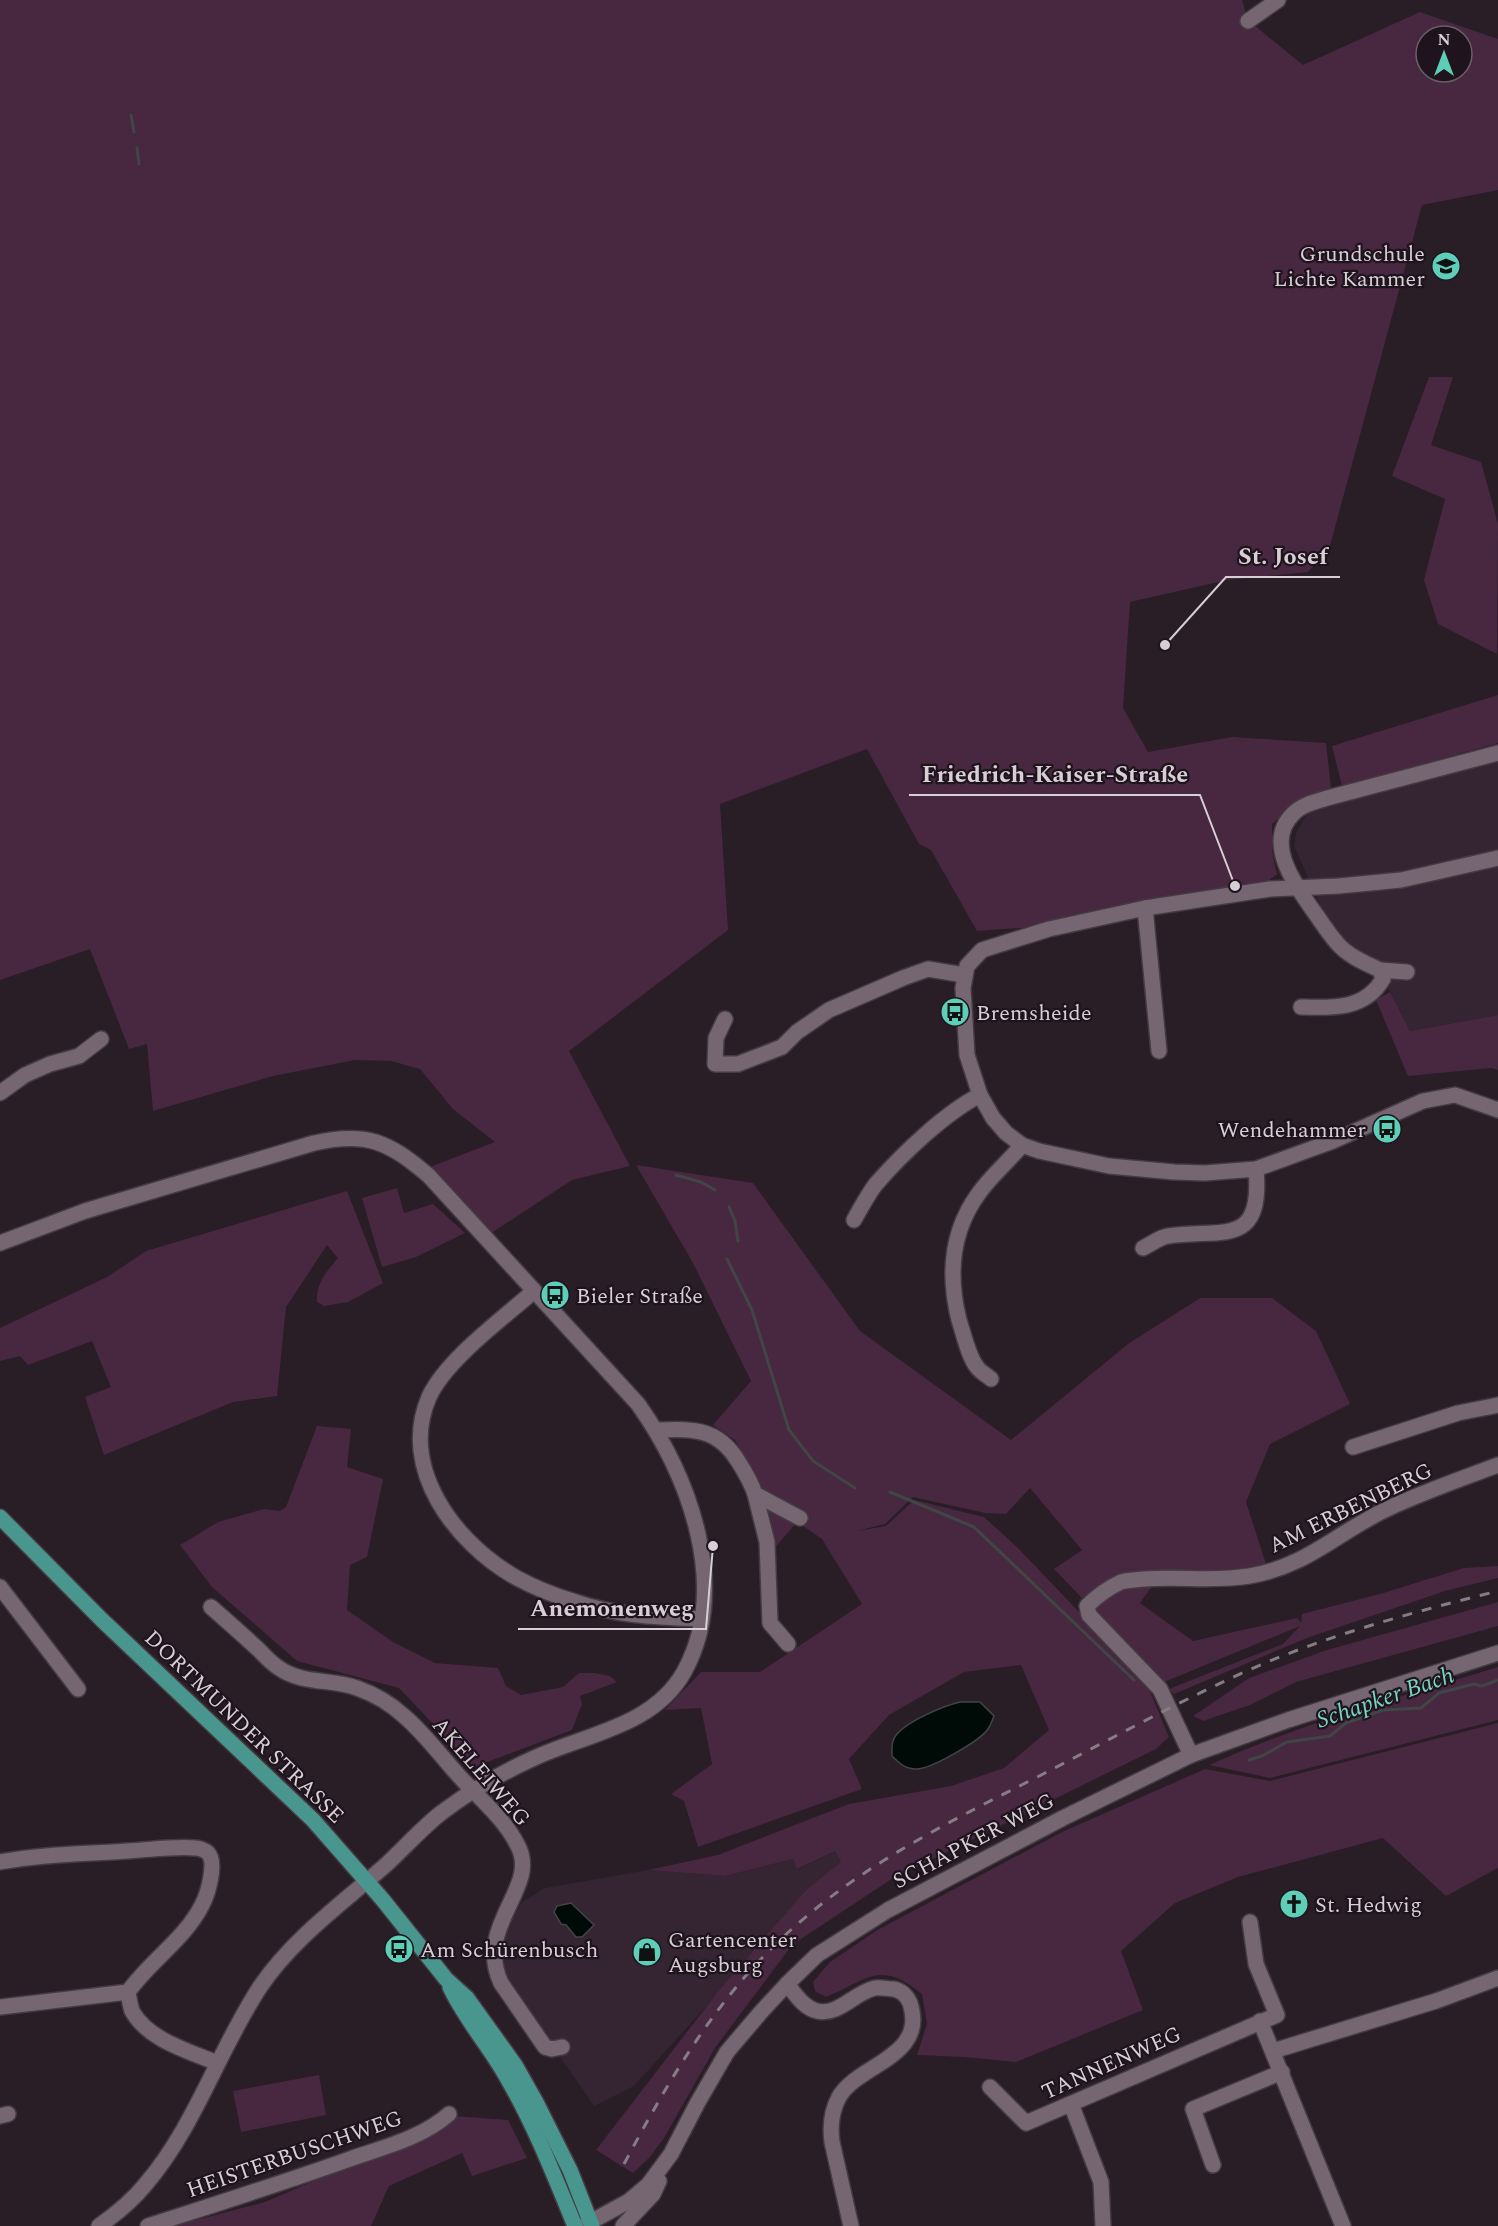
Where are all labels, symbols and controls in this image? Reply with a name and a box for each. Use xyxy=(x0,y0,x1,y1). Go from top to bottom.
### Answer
north arrow xyxy=(1414,24,1474,84)
text: N xyxy=(1437,28,1451,52)
place label: Grundschule Lichte Kammer xyxy=(1274,238,1425,296)
school or university icon: Grundschule Lichte Kammer xyxy=(1430,250,1462,282)
callout: St. Josef xyxy=(1226,535,1340,577)
text: St. Josef xyxy=(1238,539,1330,575)
callout: Friedrich-Kaiser-Straße xyxy=(909,753,1200,795)
text: Friedrich-Kaiser-Straße xyxy=(922,757,1188,793)
bus stop icon: Bremsheide xyxy=(939,996,971,1028)
place label: Bremsheide xyxy=(976,997,1092,1030)
bus stop icon: Wendehammer xyxy=(1371,1113,1403,1145)
place label: Wendehammer xyxy=(1218,1114,1366,1147)
bus stop icon: Bieler Straße xyxy=(539,1279,571,1311)
place label: Bieler Straße xyxy=(576,1280,703,1313)
street label: AM ERBENBERG xyxy=(1263,1454,1438,1562)
callout: Anemonenweg xyxy=(518,1587,706,1629)
text: Anemonenweg xyxy=(530,1591,694,1627)
street label: DORTMUNDER STRASSE xyxy=(136,1622,351,1832)
water label: Schapker Bach xyxy=(1312,1658,1459,1738)
street label: AKELEIWEG xyxy=(424,1710,538,1834)
street label: SCHAPKER WEG xyxy=(887,1785,1060,1898)
church icon: St. Hedwig xyxy=(1278,1888,1310,1920)
place label: St. Hedwig xyxy=(1315,1889,1422,1922)
place label: Gartencenter Augsburg xyxy=(668,1924,797,1982)
bus stop icon: Am Schürenbusch xyxy=(383,1933,415,1965)
place label: Am Schürenbusch xyxy=(420,1934,598,1967)
shop icon: Gartencenter Augsburg xyxy=(631,1936,663,1968)
street label: TANNENWEG xyxy=(1036,2018,1187,2109)
street label: HEISTERBUSCHWEG xyxy=(182,2102,407,2207)

